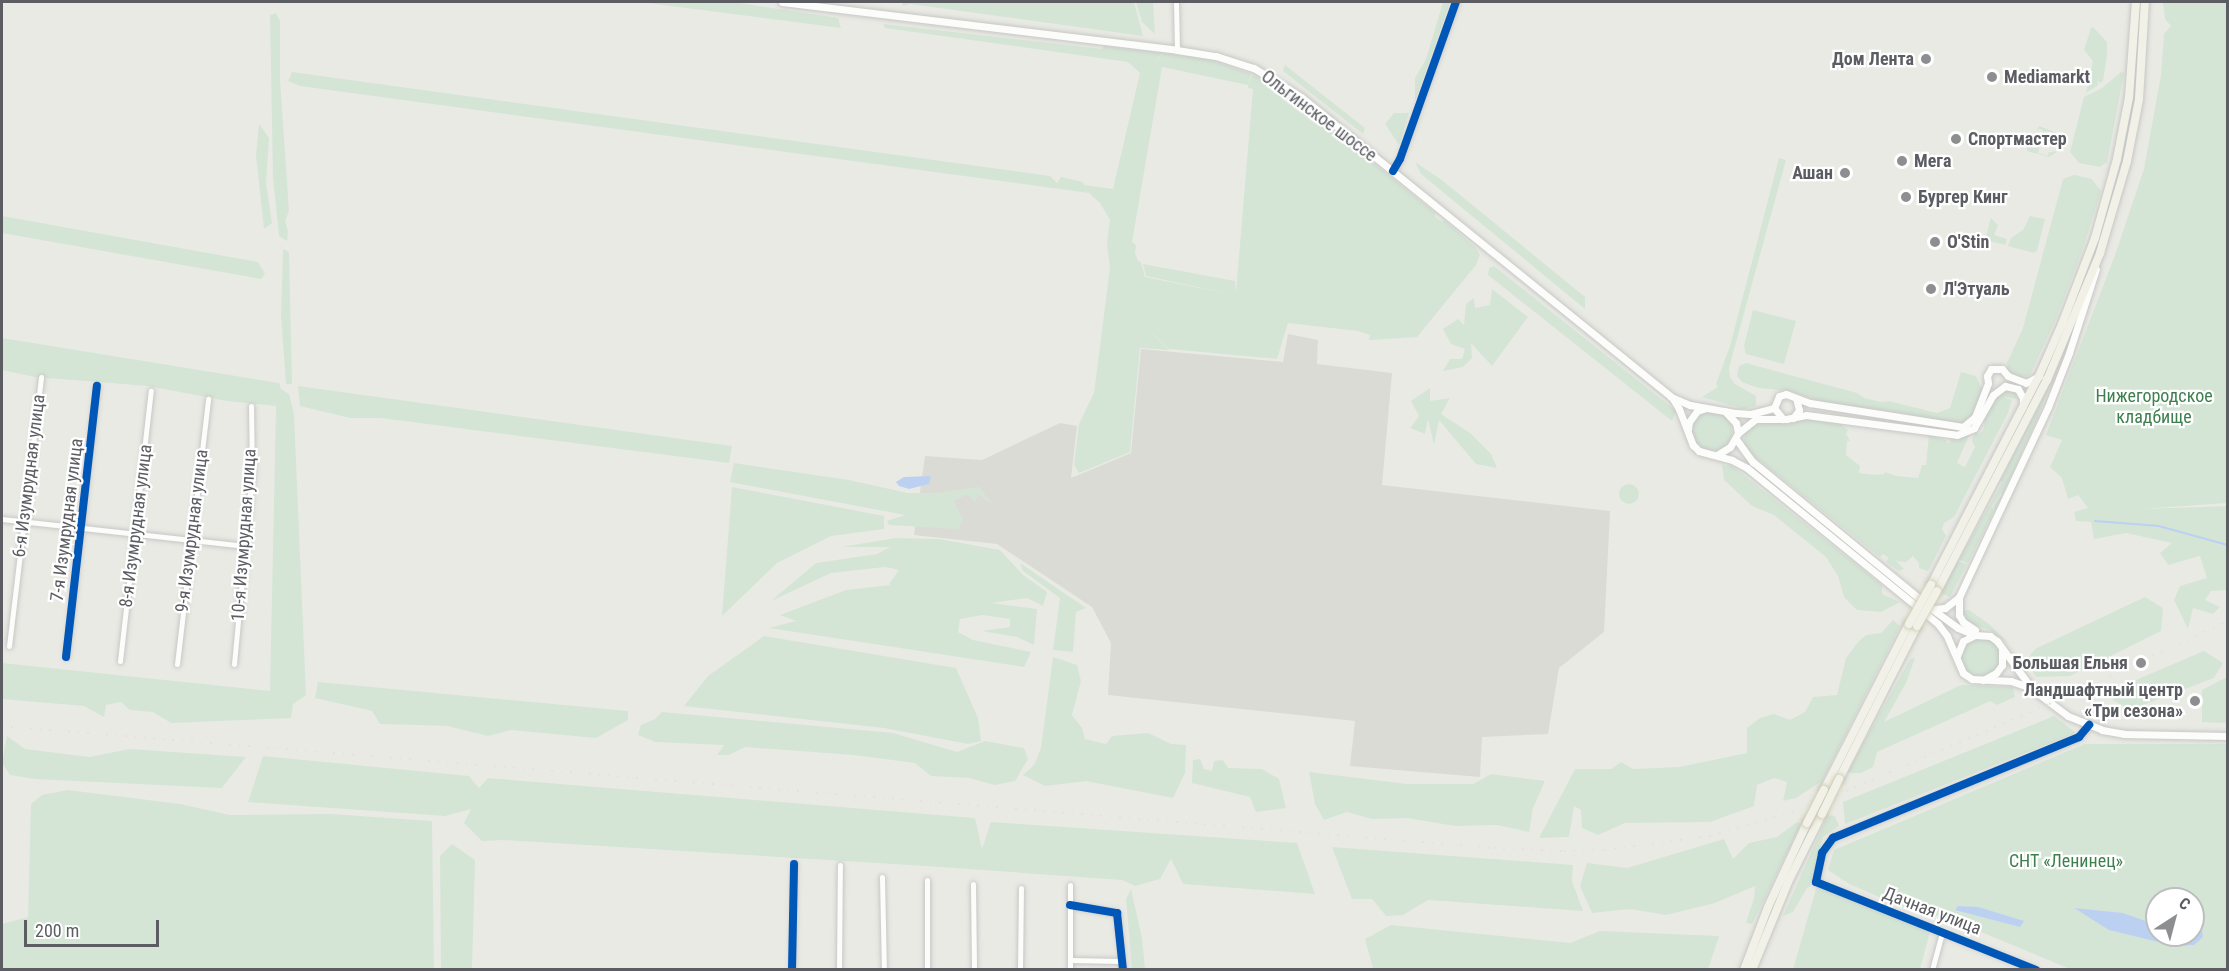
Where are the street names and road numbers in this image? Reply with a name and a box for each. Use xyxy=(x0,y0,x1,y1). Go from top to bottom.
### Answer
street label: Ольгинское шоссе xyxy=(1257,66,1381,166)
street label: 6-я Изумрудная улица xyxy=(8,393,50,559)
street label: 7-я Изумрудная улица xyxy=(46,437,88,603)
street label: 8-я Изумрудная улица xyxy=(115,443,157,609)
street label: 9-я Изумрудная улица xyxy=(171,448,213,614)
street label: 10-я Изумрудная улица xyxy=(227,448,261,622)
street label: Дачная улица xyxy=(1880,882,1984,940)

